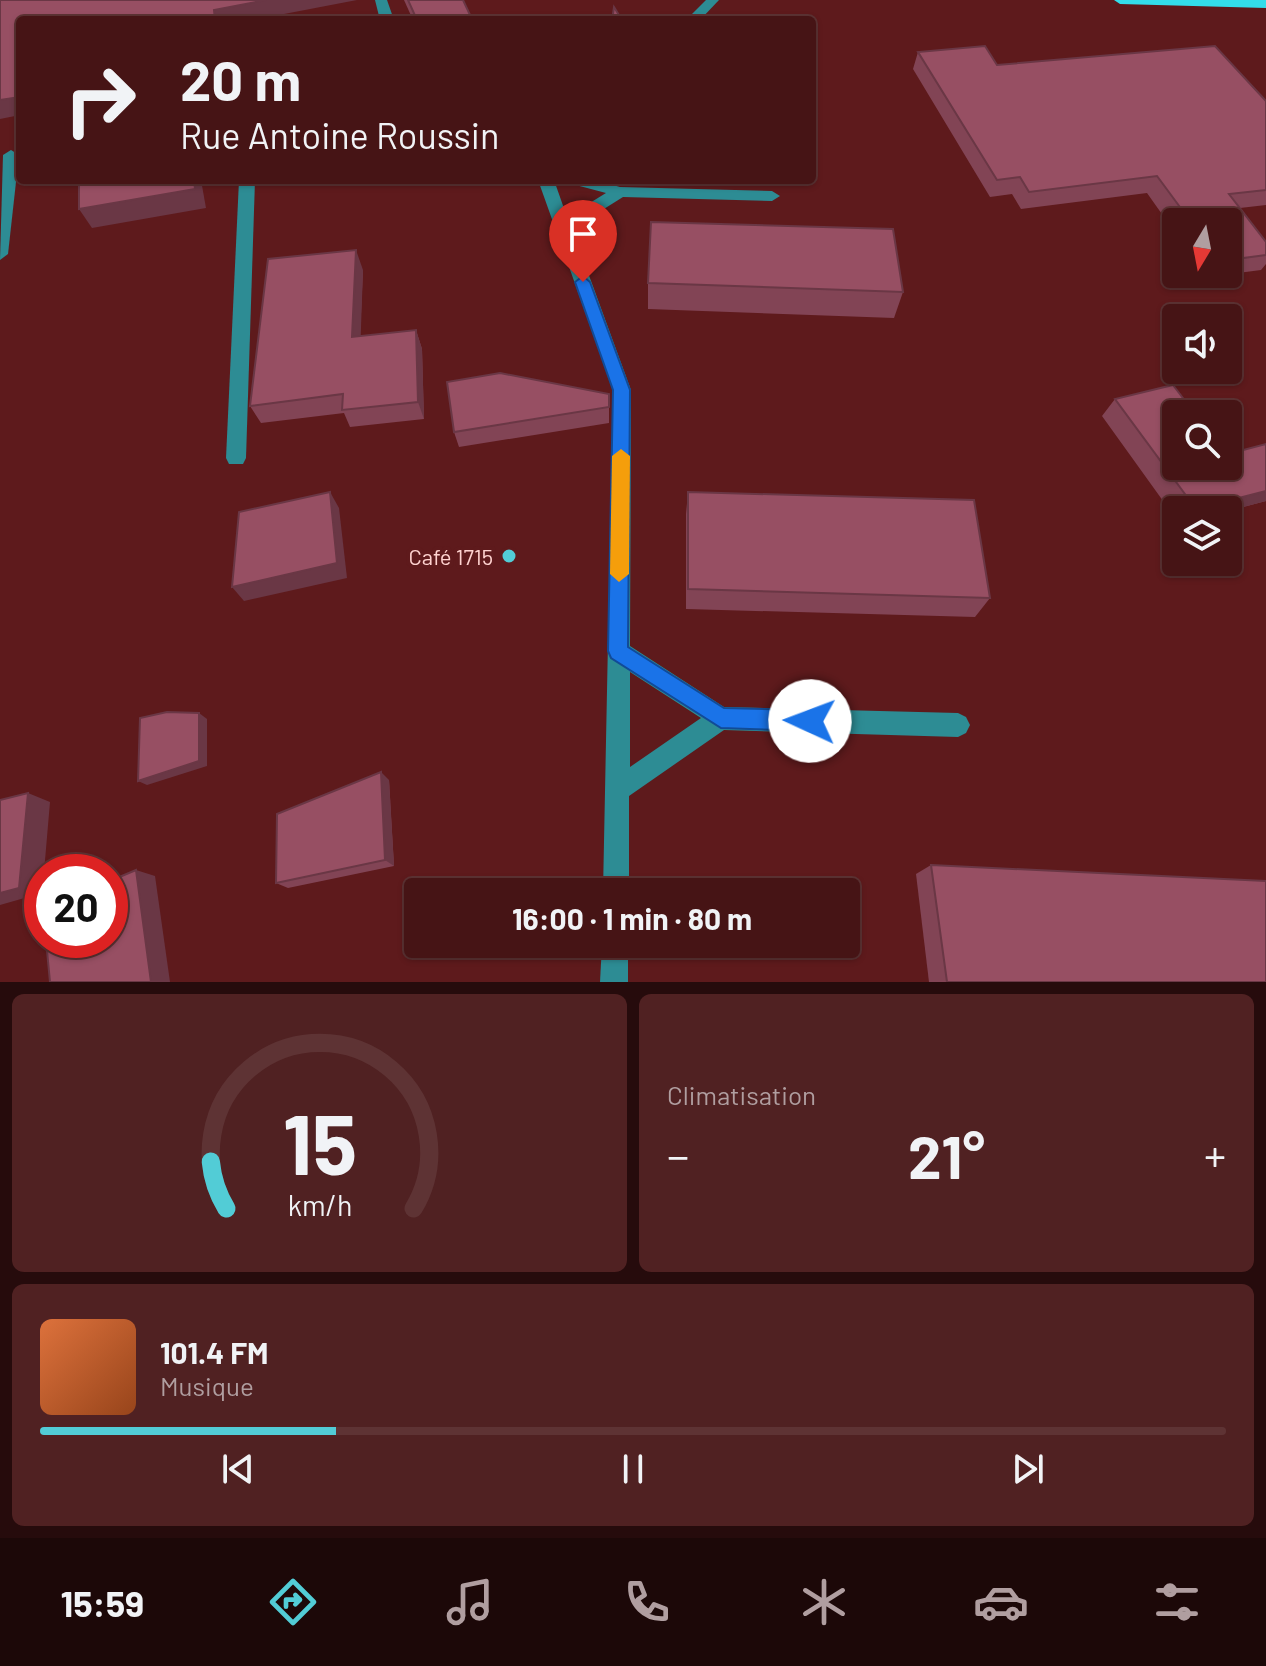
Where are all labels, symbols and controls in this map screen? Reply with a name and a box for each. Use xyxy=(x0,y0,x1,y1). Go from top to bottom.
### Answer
text: 20 m xyxy=(180,45,301,112)
icon: right xyxy=(48,48,152,152)
text: Rue Antoine Roussin xyxy=(180,113,499,156)
pin xyxy=(549,200,617,282)
north arrow xyxy=(1162,208,1242,288)
map controls xyxy=(1162,208,1242,576)
icon: arrive xyxy=(561,212,605,256)
button: sound xyxy=(1162,304,1242,384)
button: search xyxy=(1162,400,1242,480)
button: layers xyxy=(1162,496,1242,576)
place label: Café 1715 xyxy=(409,543,493,569)
marker: Café 1715 xyxy=(500,547,518,565)
position arrow xyxy=(768,679,852,763)
speed limit sign: 20 xyxy=(24,854,128,958)
text: 16:00 · 1 min · 80 m xyxy=(512,900,752,936)
text: Climatisation xyxy=(667,1079,816,1110)
text: 15 xyxy=(282,1092,357,1192)
text: 21° xyxy=(908,1119,985,1191)
text: − xyxy=(667,1128,689,1181)
text: + xyxy=(1204,1128,1226,1181)
text: km/h xyxy=(287,1187,352,1222)
text: 101.4 FM xyxy=(160,1334,269,1370)
text: Musique xyxy=(160,1370,254,1401)
icon: previous xyxy=(216,1447,260,1491)
icon: pause xyxy=(611,1447,655,1491)
icon: next xyxy=(1006,1447,1050,1491)
icon: directions xyxy=(265,1574,321,1630)
icon: music xyxy=(442,1574,498,1630)
icon: phone xyxy=(619,1574,675,1630)
icon: climate xyxy=(796,1574,852,1630)
icon: car xyxy=(973,1574,1029,1630)
icon: filters xyxy=(1149,1574,1205,1630)
text: 15:59 xyxy=(60,1581,144,1624)

